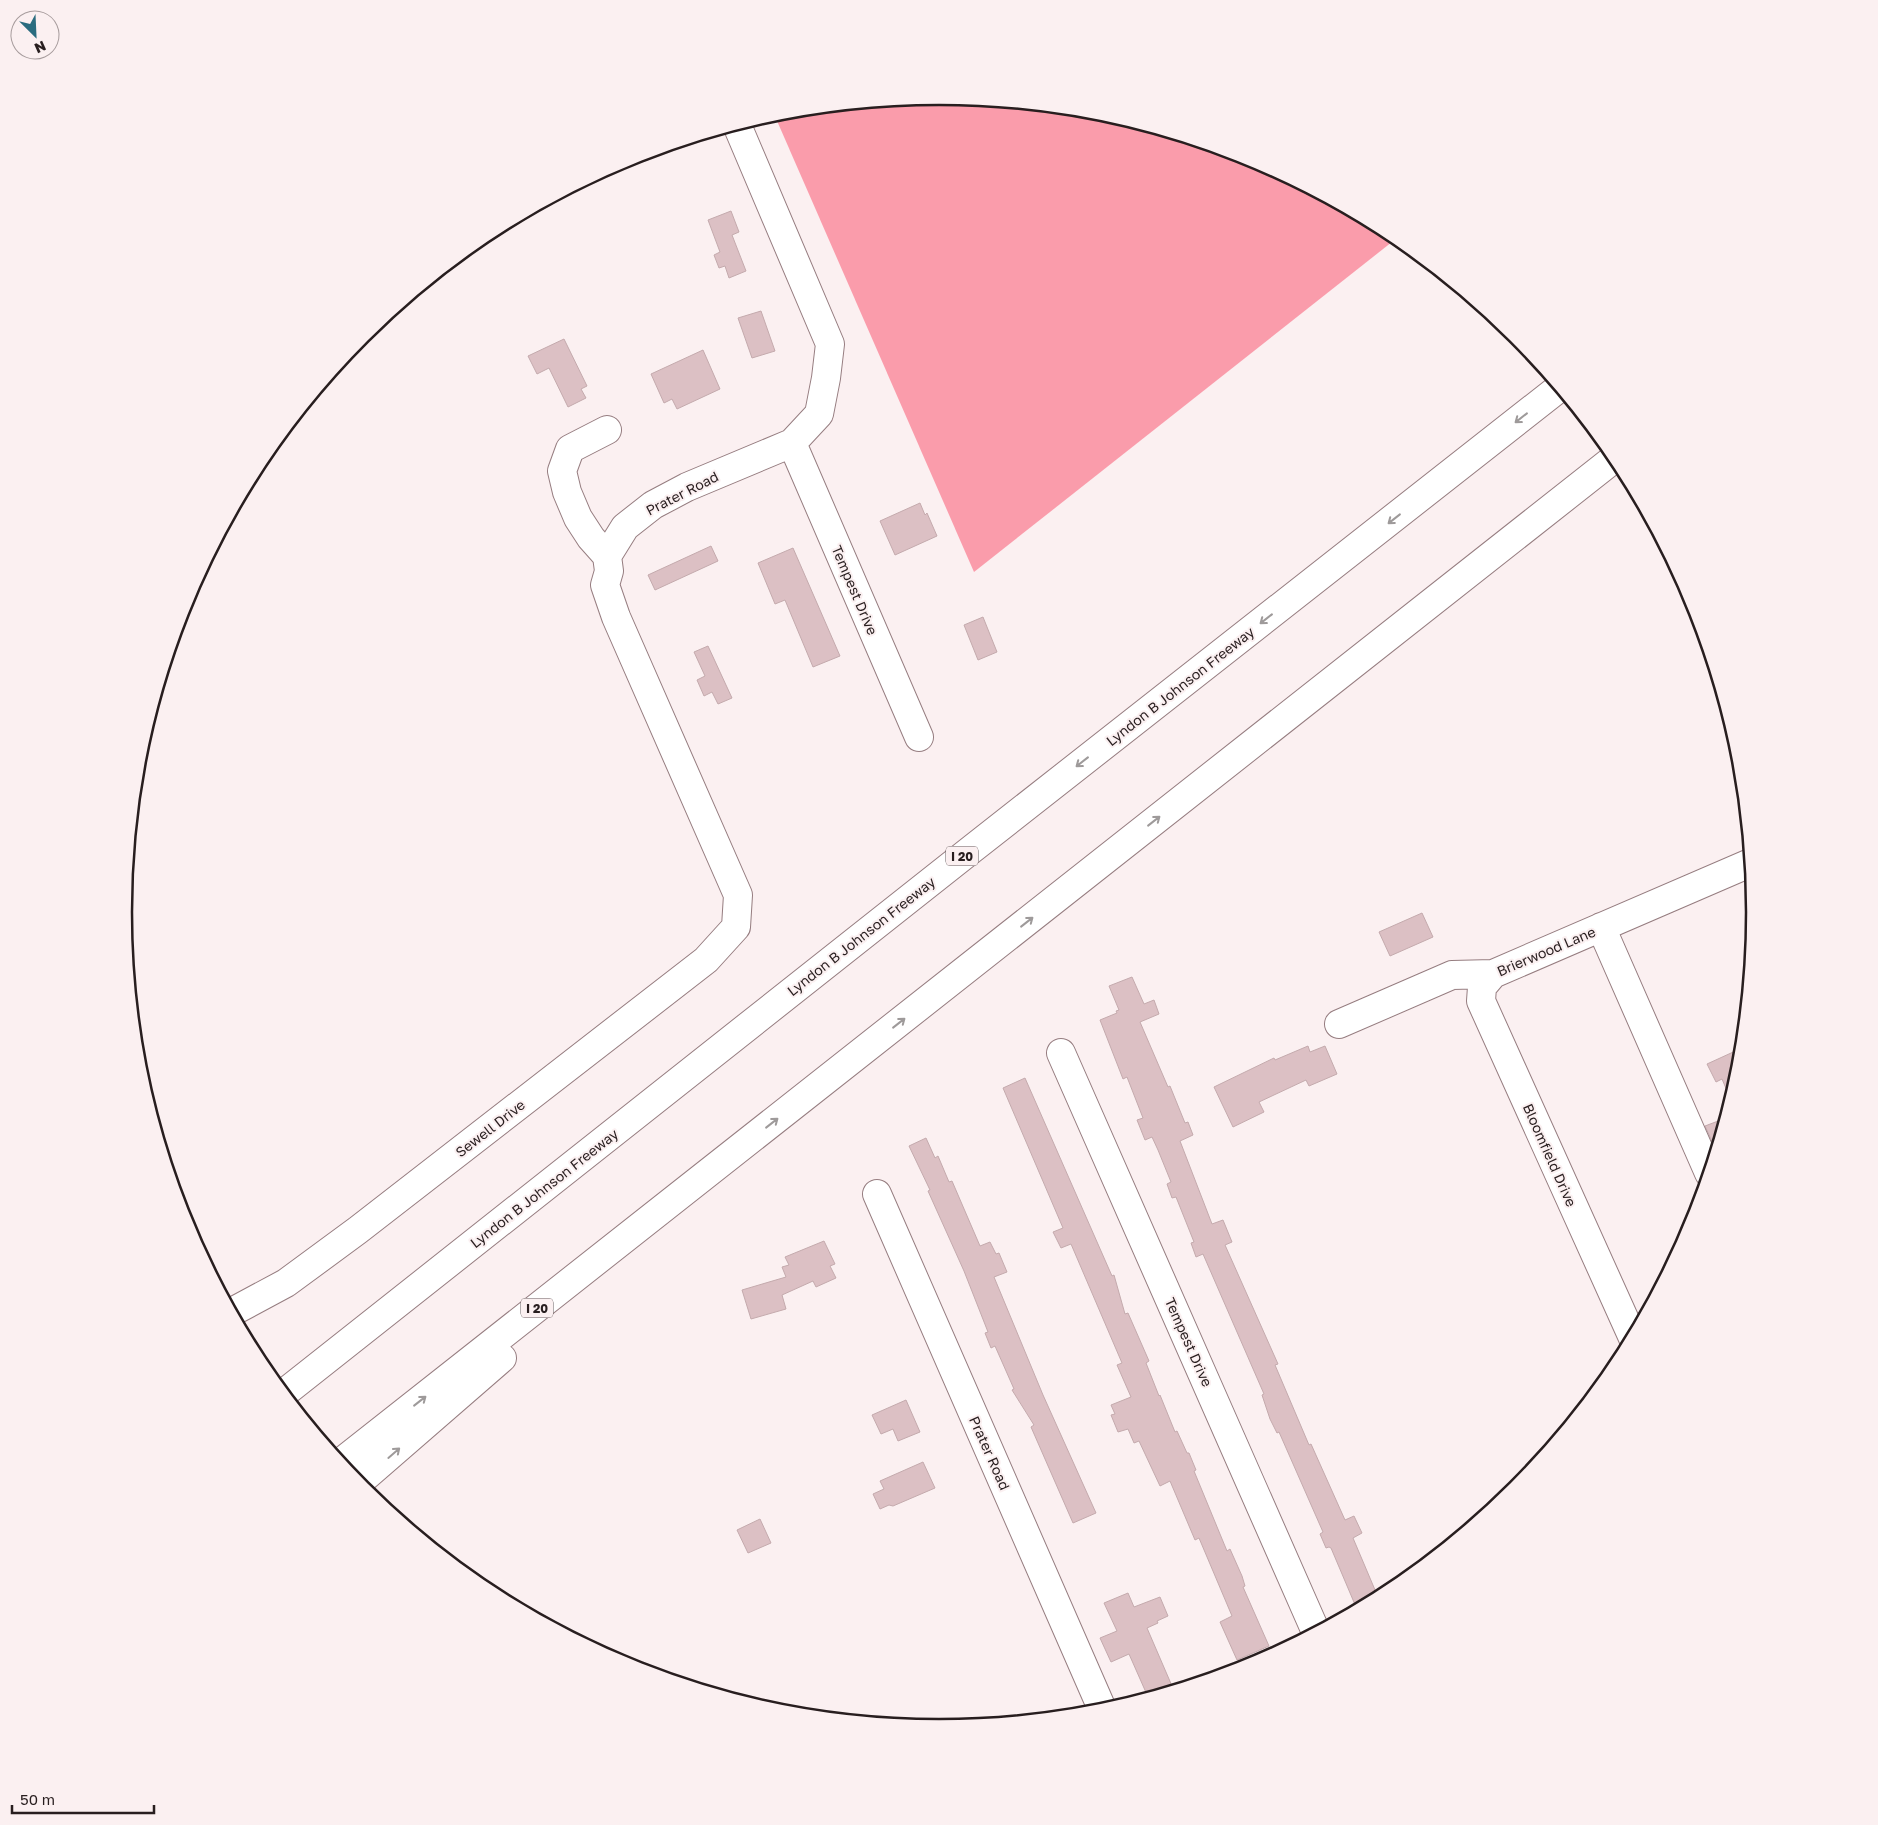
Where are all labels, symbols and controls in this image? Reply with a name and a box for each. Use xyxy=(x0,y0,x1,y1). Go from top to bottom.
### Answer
north arrow xyxy=(10,10,60,60)
text: N xyxy=(32,37,49,57)
one-way arrow xyxy=(1515,413,1528,424)
street label: Prater Road xyxy=(643,467,721,519)
one-way arrow xyxy=(1387,514,1401,524)
street label: Tempest Drive xyxy=(828,543,882,637)
one-way arrow xyxy=(1260,614,1273,625)
street label: Lyndon B Johnson Freeway xyxy=(1103,623,1257,749)
one-way arrow xyxy=(1076,757,1089,768)
one-way arrow xyxy=(1147,816,1160,827)
road number: I 20 xyxy=(946,846,978,866)
street label: Lyndon B Johnson Freeway xyxy=(784,873,938,999)
one-way arrow xyxy=(1020,917,1034,927)
street label: Brierwood Lane xyxy=(1494,923,1598,979)
one-way arrow xyxy=(892,1017,905,1028)
street label: Sewell Drive xyxy=(452,1096,528,1160)
street label: Bloomfield Drive xyxy=(1520,1101,1580,1209)
one-way arrow xyxy=(765,1118,778,1129)
street label: Lyndon B Johnson Freeway xyxy=(467,1125,621,1251)
street label: Tempest Drive xyxy=(1162,1295,1216,1389)
road number: I 20 xyxy=(521,1299,553,1318)
one-way arrow xyxy=(413,1395,426,1406)
street label: Prater Road xyxy=(966,1413,1014,1493)
one-way arrow xyxy=(388,1447,401,1458)
scale bar xyxy=(12,1782,155,1814)
text: 50 m xyxy=(20,1790,55,1808)

